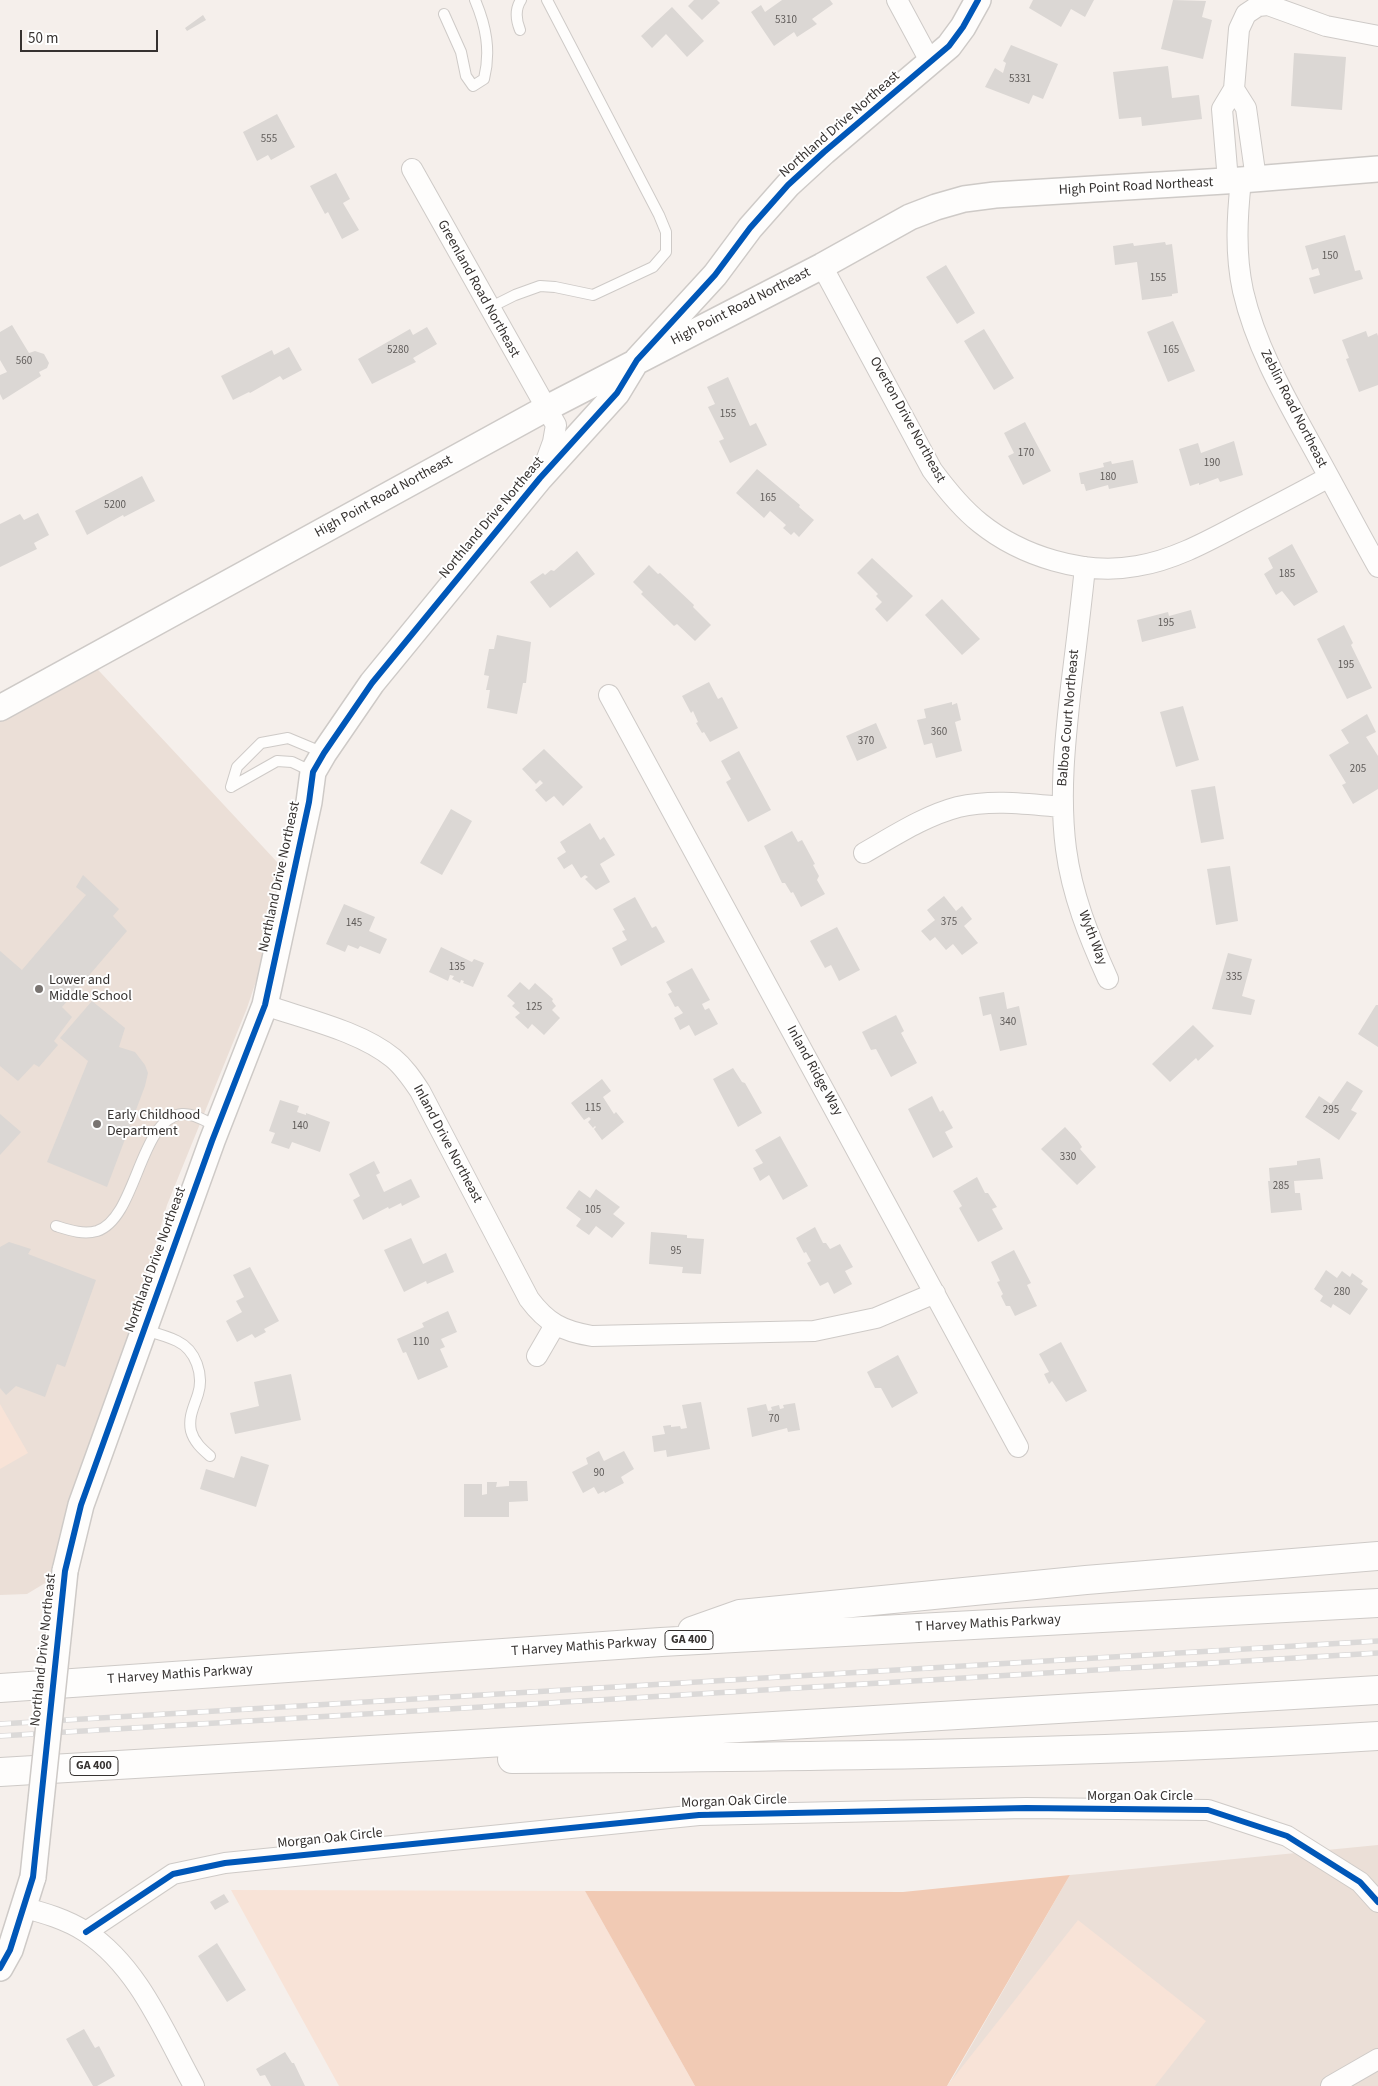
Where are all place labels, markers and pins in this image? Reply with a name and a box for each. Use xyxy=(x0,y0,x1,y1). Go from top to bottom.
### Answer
place label: Lower and Middle School xyxy=(49,973,132,1006)
marker: Lower and Middle School xyxy=(33,983,45,995)
place label: Early Childhood Department xyxy=(107,1108,200,1140)
marker: Early Childhood Department xyxy=(91,1118,103,1130)

